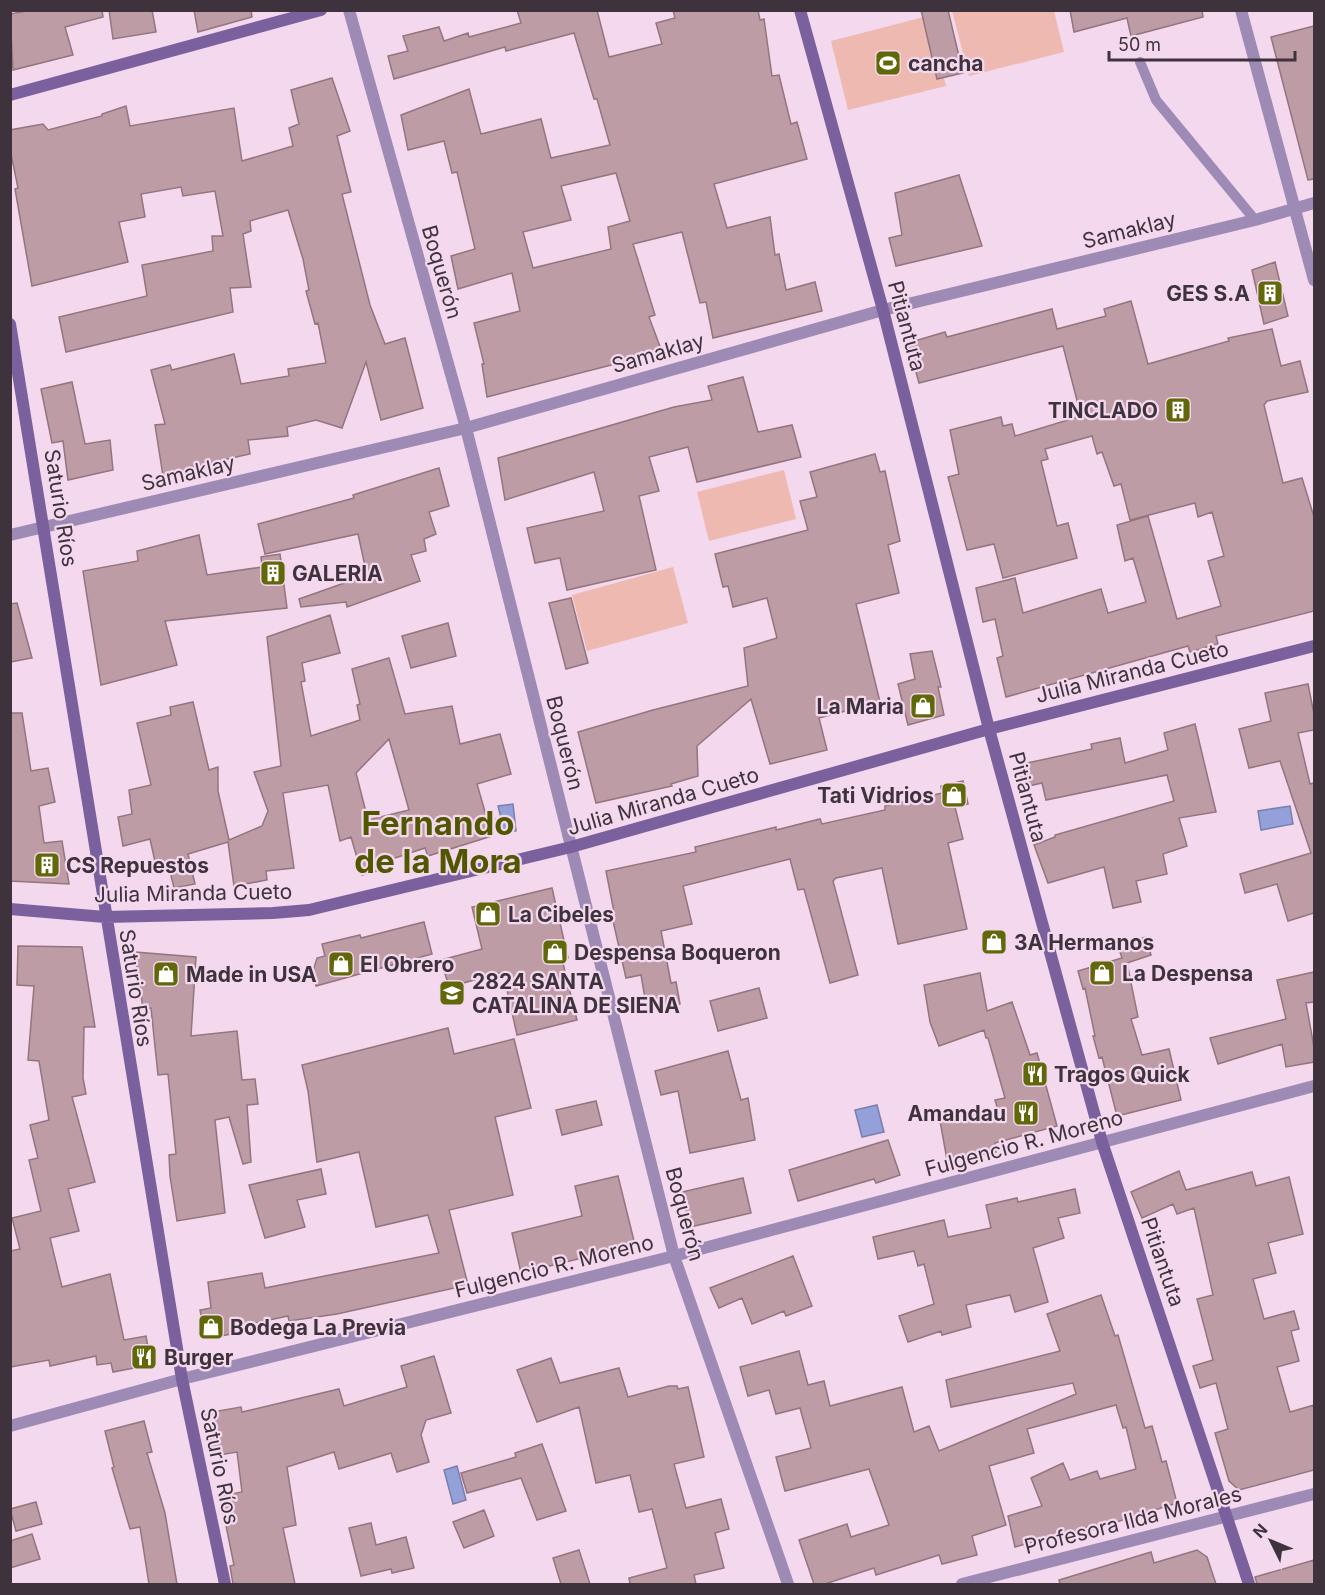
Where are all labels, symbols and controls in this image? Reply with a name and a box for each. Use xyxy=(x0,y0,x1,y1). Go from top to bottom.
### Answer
scale bar xyxy=(1109,24,1295,62)
text: 50 m xyxy=(1118,34,1161,55)
sports icon: cancha xyxy=(873,48,903,78)
place label: cancha xyxy=(908,51,983,76)
street label: Samaklay xyxy=(1080,206,1178,254)
street label: Boquerón xyxy=(417,222,467,322)
street label: Pitiantuta xyxy=(883,278,931,374)
building icon: GES S.A xyxy=(1255,278,1285,308)
place label: GES S.A xyxy=(1166,281,1250,306)
street label: Samaklay xyxy=(609,328,707,378)
building icon: TINCLADO xyxy=(1163,395,1193,425)
place label: TINCLADO xyxy=(1048,398,1158,423)
street label: Saturio Ríos xyxy=(39,447,83,569)
street label: Samaklay xyxy=(139,450,237,496)
building icon: GALERIA xyxy=(258,558,288,588)
place label: GALERIA xyxy=(292,561,383,586)
street label: Julia Miranda Cueto xyxy=(1033,636,1231,708)
shop icon: La Maria xyxy=(908,691,938,721)
street label: Boquerón xyxy=(541,693,589,793)
place label: La Maria xyxy=(817,694,904,719)
street label: Pitiantuta xyxy=(1004,749,1052,845)
street label: Julia Miranda Cueto xyxy=(564,762,762,840)
shop icon: Tati Vidrios xyxy=(939,780,969,810)
place label: Tati Vidrios xyxy=(817,783,934,808)
district label: Fernando de la Mora xyxy=(354,803,522,881)
building icon: CS Repuestos xyxy=(32,850,62,880)
place label: CS Repuestos xyxy=(66,853,209,878)
street label: Julia Miranda Cueto xyxy=(94,879,292,907)
shop icon: La Cibeles xyxy=(473,899,503,929)
place label: La Cibeles xyxy=(508,902,614,927)
street label: Saturio Ríos xyxy=(114,927,158,1049)
shop icon: 3A Hermanos xyxy=(979,927,1009,957)
place label: 3A Hermanos xyxy=(1014,930,1154,955)
shop icon: Despensa Boqueron xyxy=(540,937,570,967)
place label: Despensa Boqueron xyxy=(574,940,781,965)
shop icon: El Obrero xyxy=(326,949,356,979)
place label: El Obrero xyxy=(360,952,454,977)
shop icon: La Despensa xyxy=(1087,958,1117,988)
shop icon: Made in USA xyxy=(151,959,181,989)
place label: La Despensa xyxy=(1122,961,1253,986)
place label: Made in USA xyxy=(186,962,317,987)
place label: 2824 SANTA CATALINA DE SIENA xyxy=(472,969,680,1018)
school or university icon: 2824 SANTA CATALINA DE SIENA xyxy=(437,978,467,1008)
restaurant icon: Tragos Quick xyxy=(1020,1059,1050,1089)
place label: Tragos Quick xyxy=(1054,1062,1191,1087)
restaurant icon: Amandau xyxy=(1011,1098,1041,1128)
place label: Amandau xyxy=(907,1101,1006,1126)
street label: Fulgencio R. Moreno xyxy=(922,1105,1126,1181)
street label: Boquerón xyxy=(660,1164,710,1264)
street label: Pitiantuta xyxy=(1136,1214,1190,1310)
street label: Fulgencio R. Moreno xyxy=(452,1229,656,1303)
shop icon: Bodega La Previa xyxy=(196,1312,226,1342)
place label: Bodega La Previa xyxy=(230,1315,406,1340)
restaurant icon: Burger xyxy=(129,1342,159,1372)
place label: Burger xyxy=(164,1345,234,1370)
street label: Saturio Ríos xyxy=(195,1405,245,1527)
street label: Profesora Ilda Morales xyxy=(1022,1481,1244,1559)
north arrow xyxy=(1241,1511,1301,1571)
text: N xyxy=(1249,1519,1272,1542)

